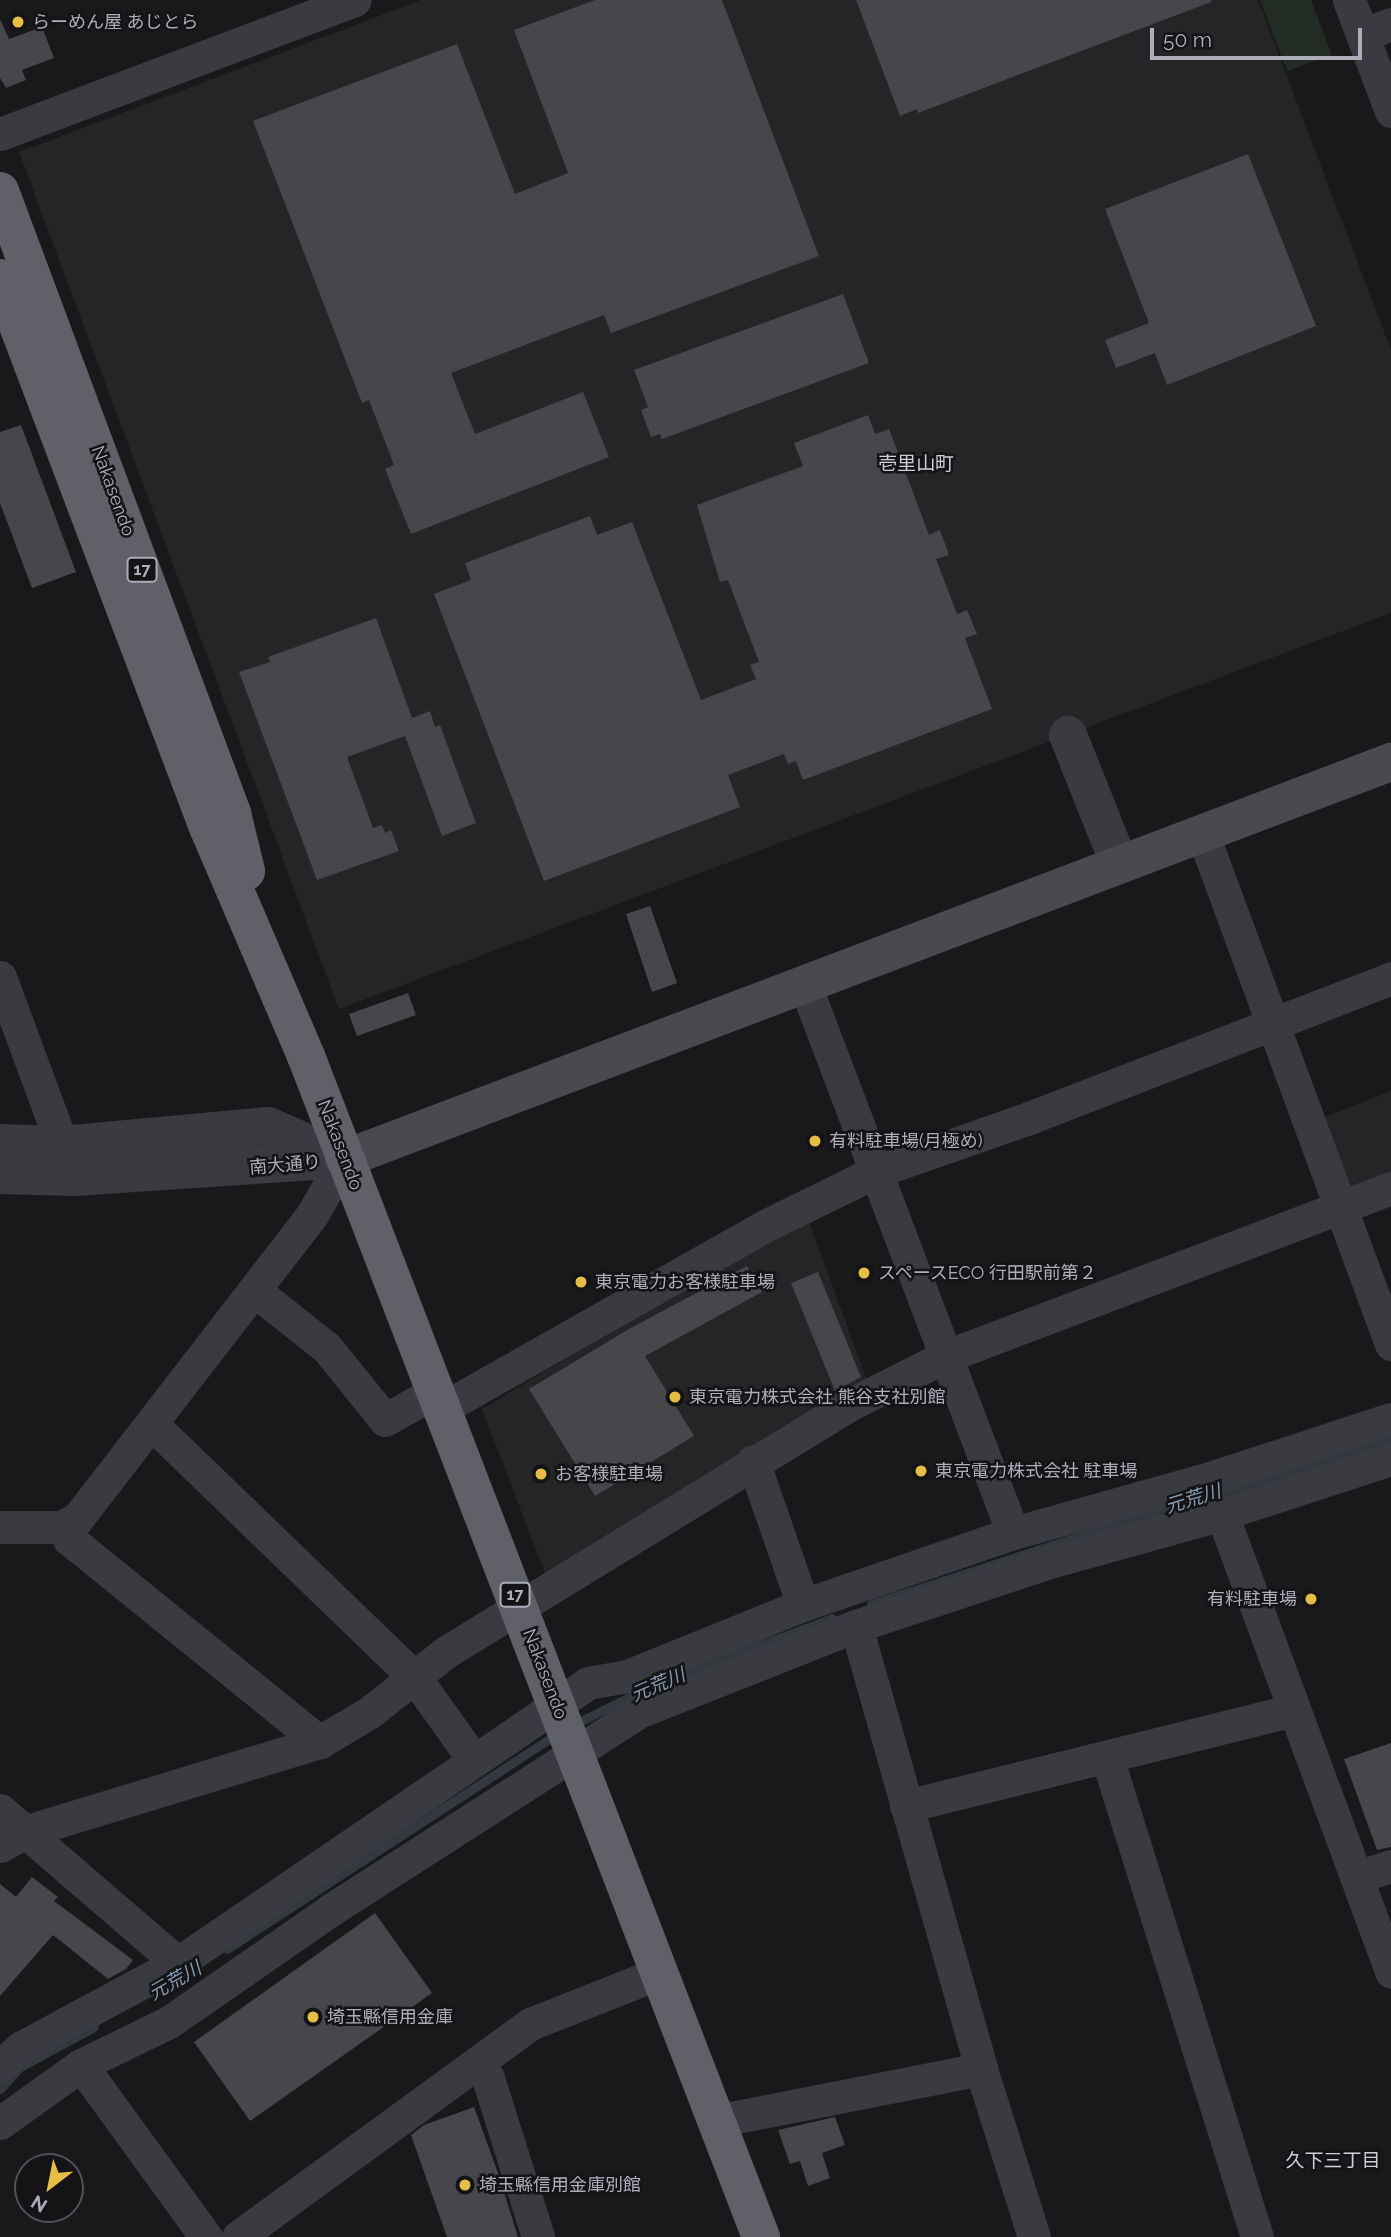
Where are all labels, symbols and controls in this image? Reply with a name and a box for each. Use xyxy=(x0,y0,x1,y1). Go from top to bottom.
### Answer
place label: らーめん屋 あじとら xyxy=(32,11,199,33)
marker: らーめん屋 あじとら xyxy=(10,14,26,30)
scale bar xyxy=(1153,14,1365,58)
text: 50 m xyxy=(1163,27,1212,52)
street label: Nakasendo xyxy=(87,443,139,539)
district label: 壱里山町 xyxy=(878,453,954,475)
road number: 17 xyxy=(126,558,158,582)
street label: Nakasendo xyxy=(313,1097,367,1193)
place label: 有料駐車場(月極め) xyxy=(829,1130,983,1152)
marker: 有料駐車場(月極め) xyxy=(807,1133,823,1149)
street label: 南大通り xyxy=(248,1151,322,1179)
place label: スペースECO 行田駅前第２ xyxy=(878,1262,1099,1284)
marker: スペースECO 行田駅前第２ xyxy=(856,1265,872,1281)
place label: 東京電力お客様駐車場 xyxy=(595,1271,775,1293)
marker: 東京電力お客様駐車場 xyxy=(573,1274,589,1290)
place label: 東京電力株式会社 熊谷支社別館 xyxy=(689,1386,946,1408)
marker: 東京電力株式会社 熊谷支社別館 xyxy=(667,1389,683,1405)
place label: 東京電力株式会社 駐車場 xyxy=(935,1460,1138,1482)
place label: お客様駐車場 xyxy=(555,1463,663,1485)
marker: 東京電力株式会社 駐車場 xyxy=(913,1463,929,1479)
marker: お客様駐車場 xyxy=(533,1466,549,1482)
water label: 元荒川 xyxy=(1162,1480,1224,1518)
road number: 17 xyxy=(499,1582,531,1608)
place label: 有料駐車場 xyxy=(1207,1588,1297,1610)
marker: 有料駐車場 xyxy=(1303,1591,1319,1607)
street label: Nakasendo xyxy=(518,1626,572,1722)
water label: 元荒川 xyxy=(627,1663,689,1707)
water label: 元荒川 xyxy=(145,1957,205,2005)
place label: 埼玉縣信用金庫 xyxy=(327,2006,453,2028)
marker: 埼玉縣信用金庫 xyxy=(305,2009,321,2025)
district label: 久下三丁目 xyxy=(1286,2150,1380,2172)
north arrow xyxy=(14,2153,84,2223)
place label: 埼玉縣信用金庫別館 xyxy=(479,2174,641,2196)
marker: 埼玉縣信用金庫別館 xyxy=(457,2177,473,2193)
text: N xyxy=(27,2191,51,2217)

